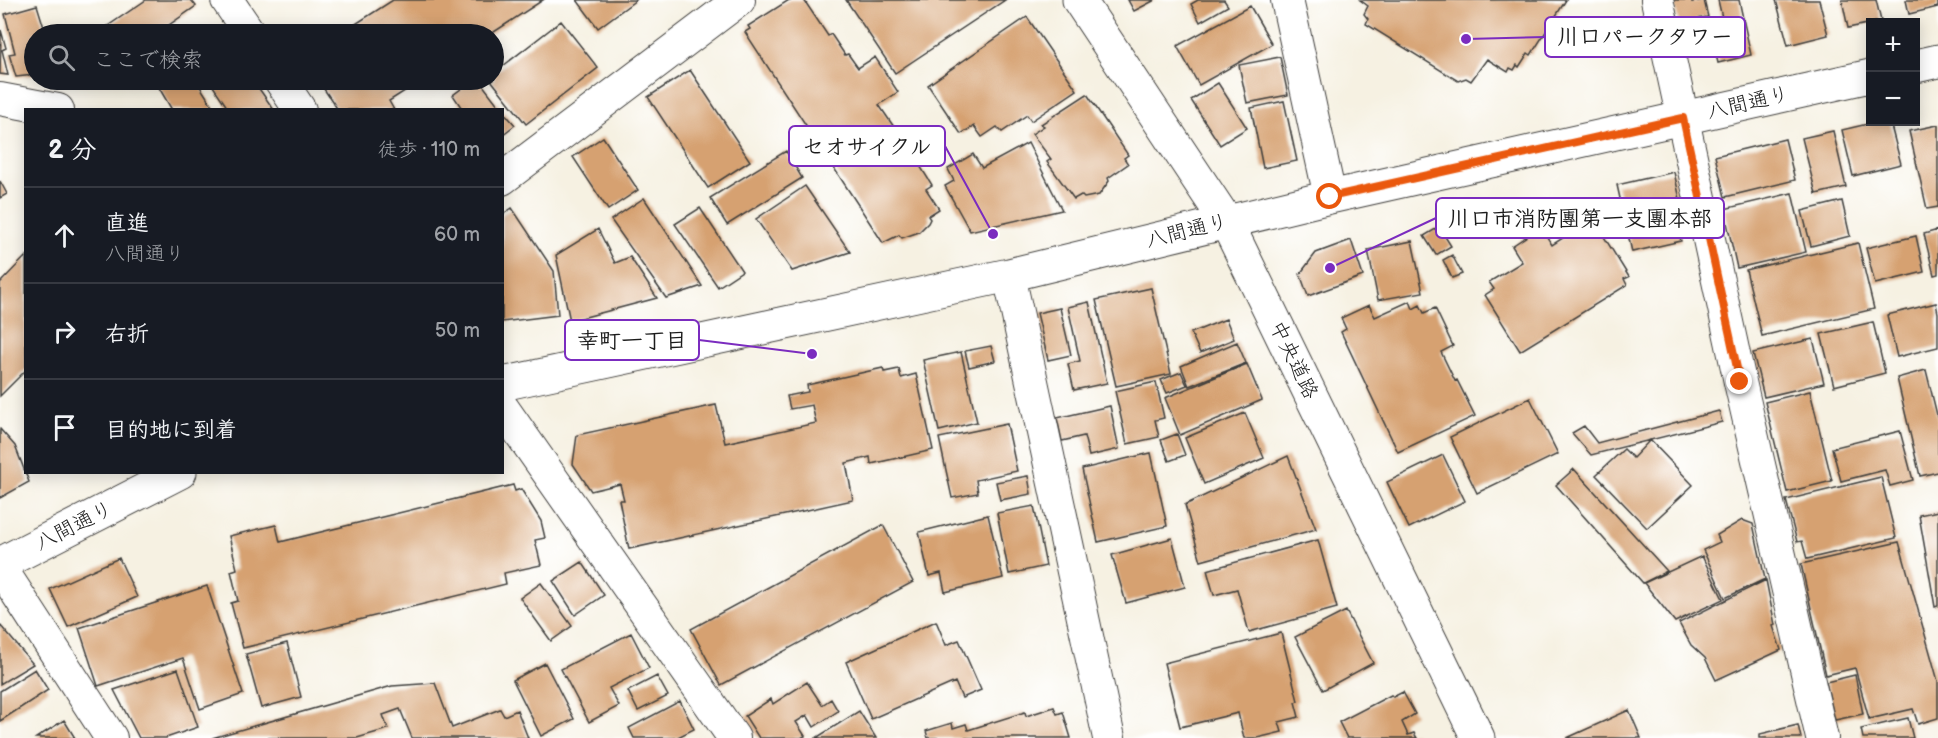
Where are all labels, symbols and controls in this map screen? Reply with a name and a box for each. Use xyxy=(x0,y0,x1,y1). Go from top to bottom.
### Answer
callout: 川口パークタワー xyxy=(1545,17,1745,57)
map controls xyxy=(1866,18,1920,126)
button: + xyxy=(1866,18,1920,72)
search box xyxy=(24,24,504,90)
text: 川口パークタワー xyxy=(1557,24,1733,51)
icon: search xyxy=(45,41,78,74)
text: ここで検索 xyxy=(93,47,203,74)
button: − xyxy=(1866,72,1920,126)
street label: 八間通り xyxy=(1704,81,1792,125)
callout: セオサイクル xyxy=(789,126,945,166)
text: セオサイクル xyxy=(802,134,932,161)
text: 2 分 xyxy=(48,135,97,166)
text: 徒歩 · 110 m xyxy=(378,138,480,162)
route start xyxy=(1316,183,1342,209)
callout: 川口市消防團第一支團本部 xyxy=(1436,198,1724,238)
text: 川口市消防團第一支團本部 xyxy=(1448,206,1712,233)
street label: 八間通り xyxy=(1143,209,1231,253)
text: 直進 xyxy=(105,210,149,237)
icon: ahead xyxy=(48,219,81,252)
text: 60 m xyxy=(434,223,480,247)
text: 八間通り xyxy=(105,242,185,266)
icon: right xyxy=(48,315,81,348)
street label: 中央道路 xyxy=(1264,317,1324,403)
text: 50 m xyxy=(435,319,480,343)
callout: 幸町一丁目 xyxy=(565,320,699,360)
text: 右折 xyxy=(105,321,149,348)
text: 幸町一丁目 xyxy=(577,328,687,355)
route end xyxy=(1726,368,1752,394)
icon: arrive xyxy=(48,411,81,444)
text: 目的地に到着 xyxy=(105,417,237,444)
street label: 八間通り xyxy=(31,496,117,556)

